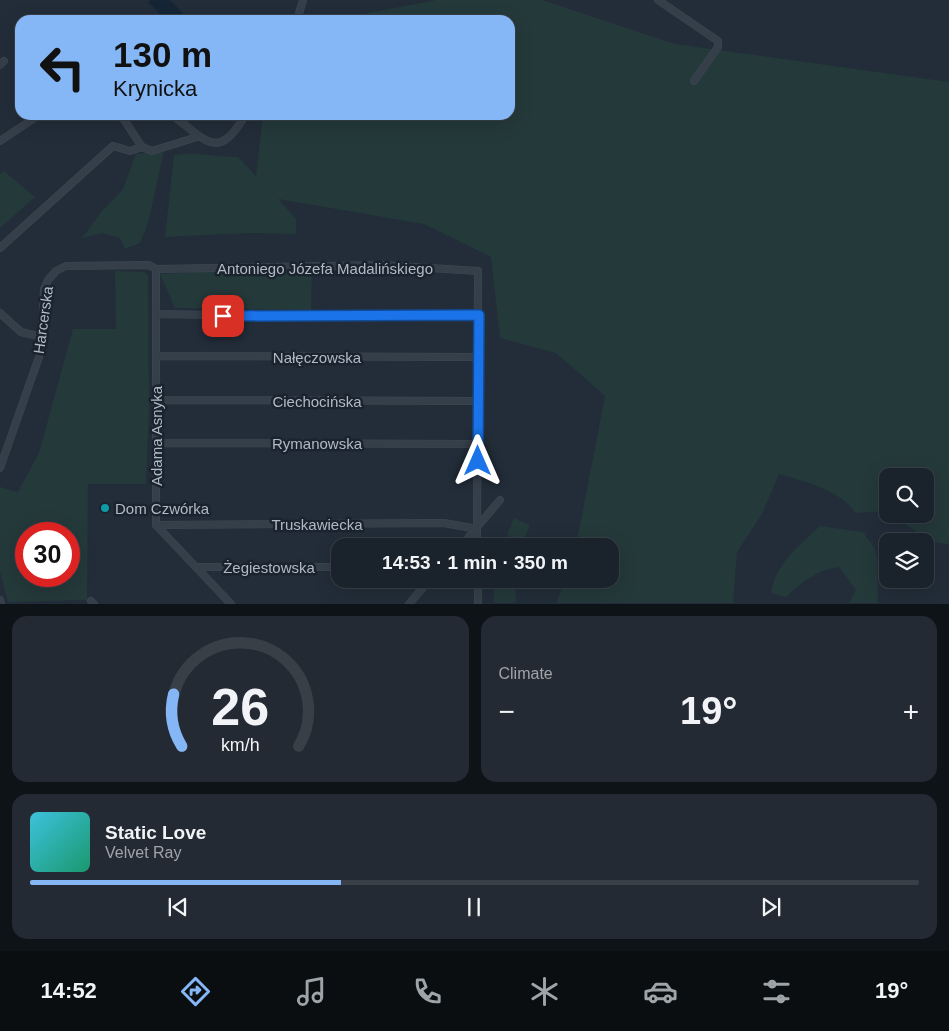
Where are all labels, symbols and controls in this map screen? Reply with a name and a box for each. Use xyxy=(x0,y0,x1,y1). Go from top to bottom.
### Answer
icon: left xyxy=(30,35,95,100)
text: 130 m xyxy=(113,35,212,74)
text: Krynicka xyxy=(113,76,197,101)
street label: Antoniego Józefa Madalińskiego xyxy=(217,260,433,277)
street label: Harcerska xyxy=(30,284,56,355)
pin xyxy=(202,295,244,337)
icon: arrive xyxy=(209,302,237,330)
street label: Nałęczowska xyxy=(273,349,362,366)
street label: Adama Asnyka xyxy=(148,385,165,486)
street label: Ciechocińska xyxy=(272,393,362,410)
position arrow xyxy=(451,434,503,486)
street label: Rymanowska xyxy=(272,435,363,452)
map controls xyxy=(879,468,934,588)
button: search xyxy=(879,468,934,523)
place label: Dom Czwórka xyxy=(115,500,210,517)
marker: Dom Czwórka xyxy=(99,502,111,514)
street label: Truskawiecka xyxy=(271,516,363,533)
speed limit sign: 30 xyxy=(15,522,80,587)
button: layers xyxy=(879,533,934,588)
text: 14:53 · 1 min · 350 m xyxy=(382,552,568,573)
street label: Żegiestowska xyxy=(223,559,316,576)
text: Climate xyxy=(499,665,553,682)
text: 26 xyxy=(211,678,269,736)
text: 19° xyxy=(680,690,737,732)
text: − xyxy=(499,696,515,727)
text: + xyxy=(903,696,919,727)
text: km/h xyxy=(221,735,260,755)
text: Static Love xyxy=(105,822,206,843)
text: Velvet Ray xyxy=(105,844,181,861)
icon: previous xyxy=(164,893,192,921)
icon: pause xyxy=(460,893,488,921)
icon: next xyxy=(757,893,785,921)
icon: directions xyxy=(178,974,213,1009)
icon: music xyxy=(294,974,329,1009)
icon: phone xyxy=(410,974,445,1009)
icon: climate xyxy=(527,974,562,1009)
icon: car xyxy=(643,974,678,1009)
icon: filters xyxy=(759,974,794,1009)
text: 14:52 xyxy=(41,978,97,1003)
text: 19° xyxy=(875,978,908,1003)

